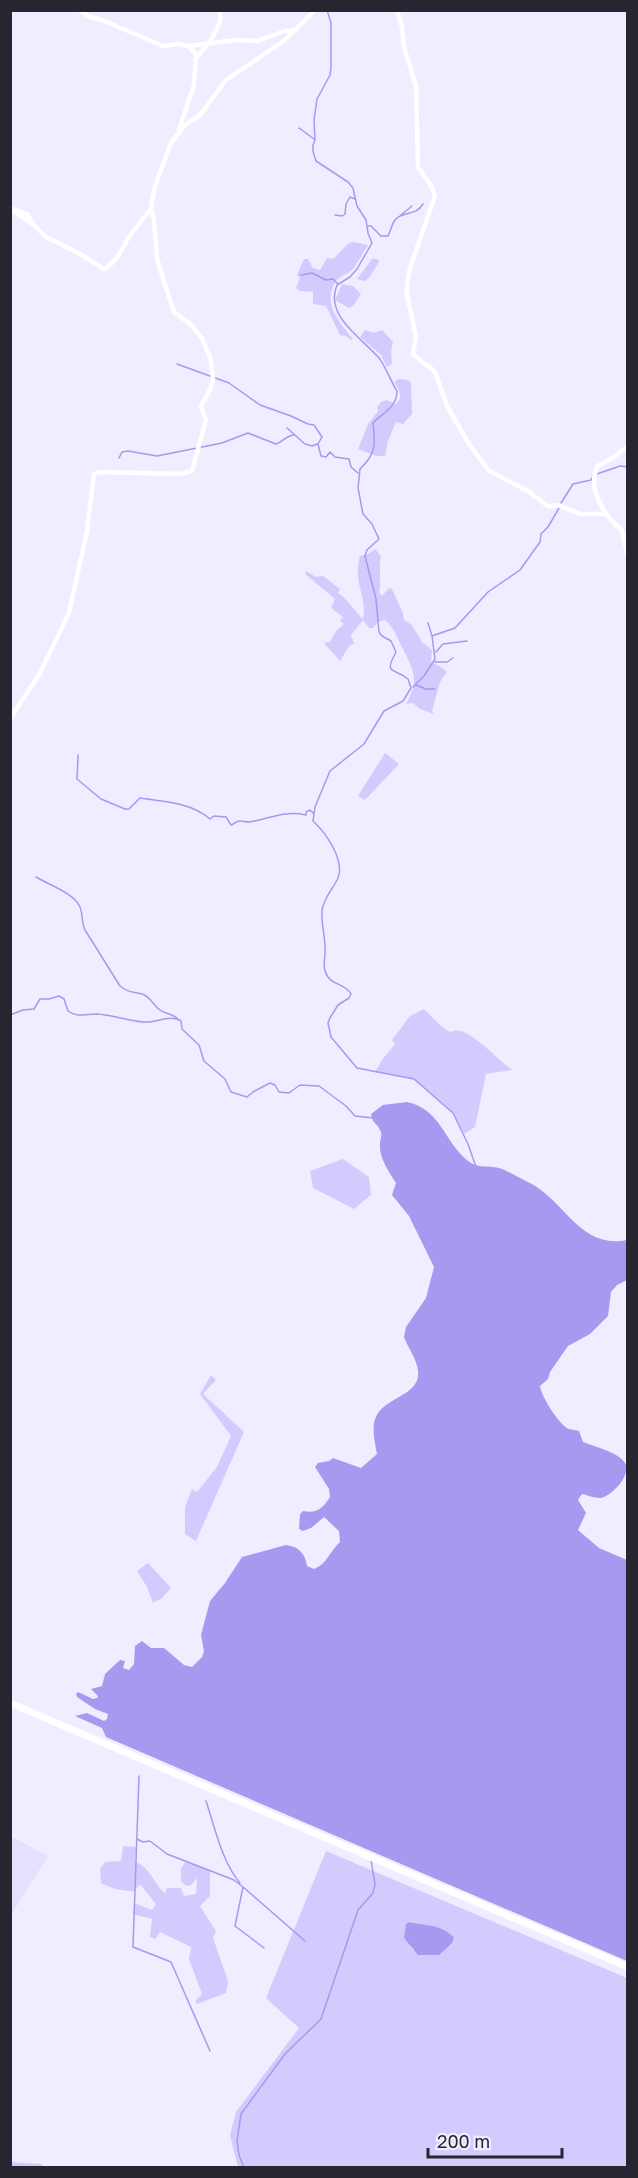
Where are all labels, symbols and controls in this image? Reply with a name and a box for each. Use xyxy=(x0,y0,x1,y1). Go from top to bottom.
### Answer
scale bar xyxy=(428,2121,562,2159)
text: 200 m xyxy=(437,2130,490,2152)

